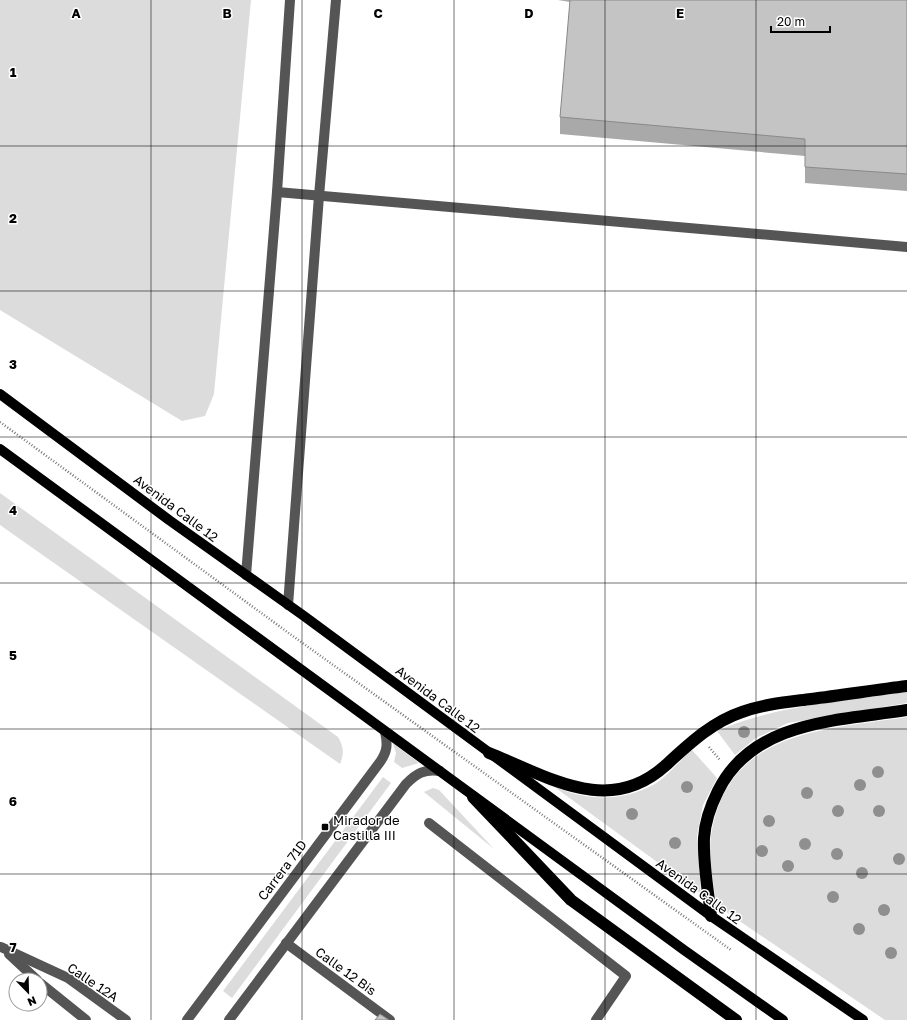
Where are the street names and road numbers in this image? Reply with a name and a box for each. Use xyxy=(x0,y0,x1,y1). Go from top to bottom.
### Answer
street label: Avenida Calle 12 xyxy=(131,471,221,545)
street label: Avenida Calle 12 xyxy=(393,662,483,736)
street label: Carrera 71D xyxy=(254,837,310,903)
street label: Avenida Calle 12 xyxy=(653,855,745,927)
street label: Calle 12 Bis xyxy=(312,944,380,998)
street label: Calle 12A xyxy=(65,959,122,1005)

